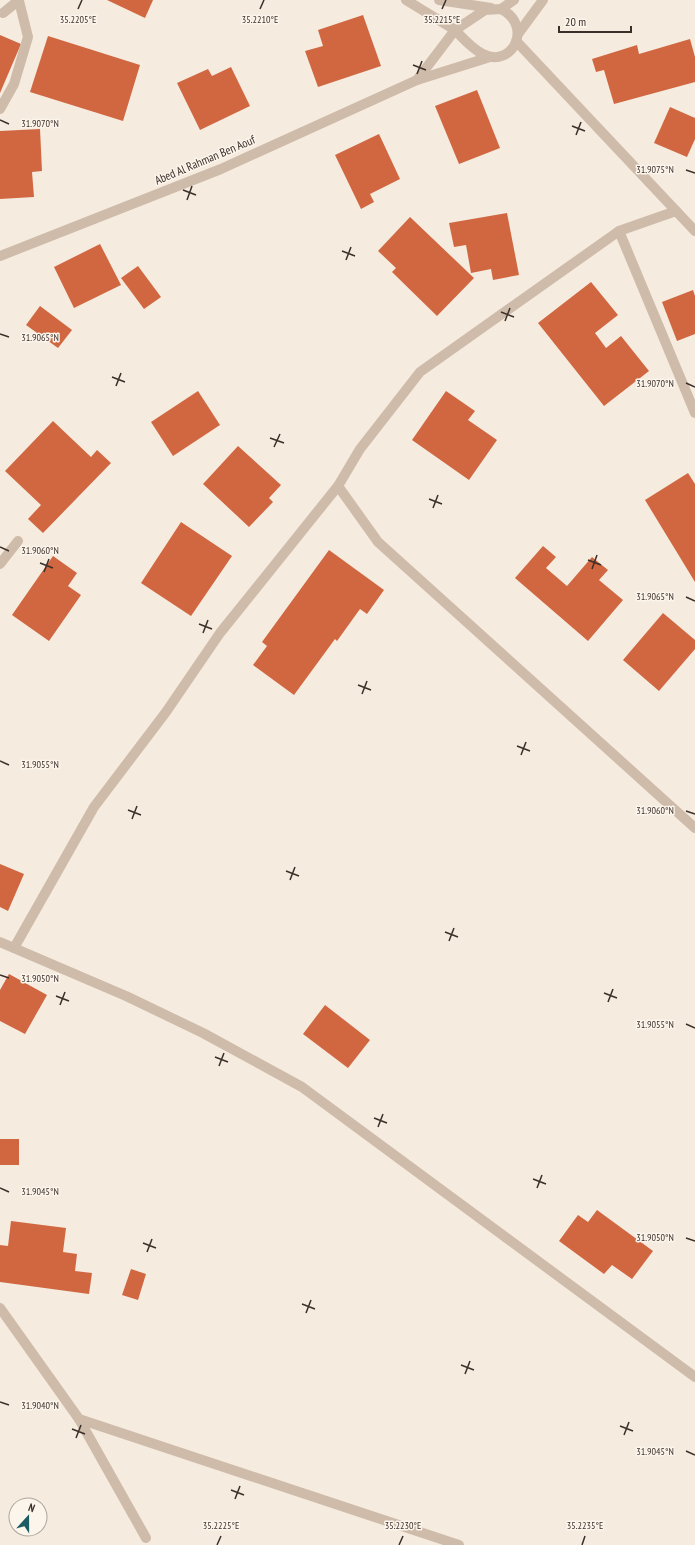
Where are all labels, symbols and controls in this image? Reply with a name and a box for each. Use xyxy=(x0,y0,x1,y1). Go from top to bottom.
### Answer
scale bar xyxy=(559,8,631,34)
text: 35.2205°E xyxy=(60,13,96,26)
text: 35.2210°E xyxy=(242,13,278,26)
text: 35.2215°E xyxy=(424,13,460,26)
text: 20 m xyxy=(565,14,586,29)
text: 31.9070°N xyxy=(21,117,59,130)
street label: Abed Al Rahman Ben Aouf xyxy=(152,131,258,187)
text: 31.9075°N xyxy=(636,163,674,176)
text: 31.9065°N xyxy=(21,331,59,344)
text: 31.9070°N xyxy=(636,377,674,390)
text: 31.9060°N xyxy=(21,544,59,557)
text: 31.9065°N xyxy=(636,590,674,603)
text: 31.9055°N xyxy=(21,758,59,771)
text: 31.9060°N xyxy=(636,804,674,817)
text: 31.9050°N xyxy=(21,972,59,985)
text: 31.9055°N xyxy=(636,1018,674,1031)
text: 31.9045°N xyxy=(21,1185,59,1198)
text: 31.9050°N xyxy=(636,1231,674,1244)
text: 31.9040°N xyxy=(21,1399,59,1412)
text: 31.9045°N xyxy=(636,1445,674,1458)
north arrow xyxy=(8,1497,48,1537)
text: N xyxy=(26,1500,37,1515)
text: 35.2225°E xyxy=(203,1519,239,1532)
text: 35.2230°E xyxy=(385,1519,421,1532)
text: 35.2235°E xyxy=(567,1519,603,1532)

